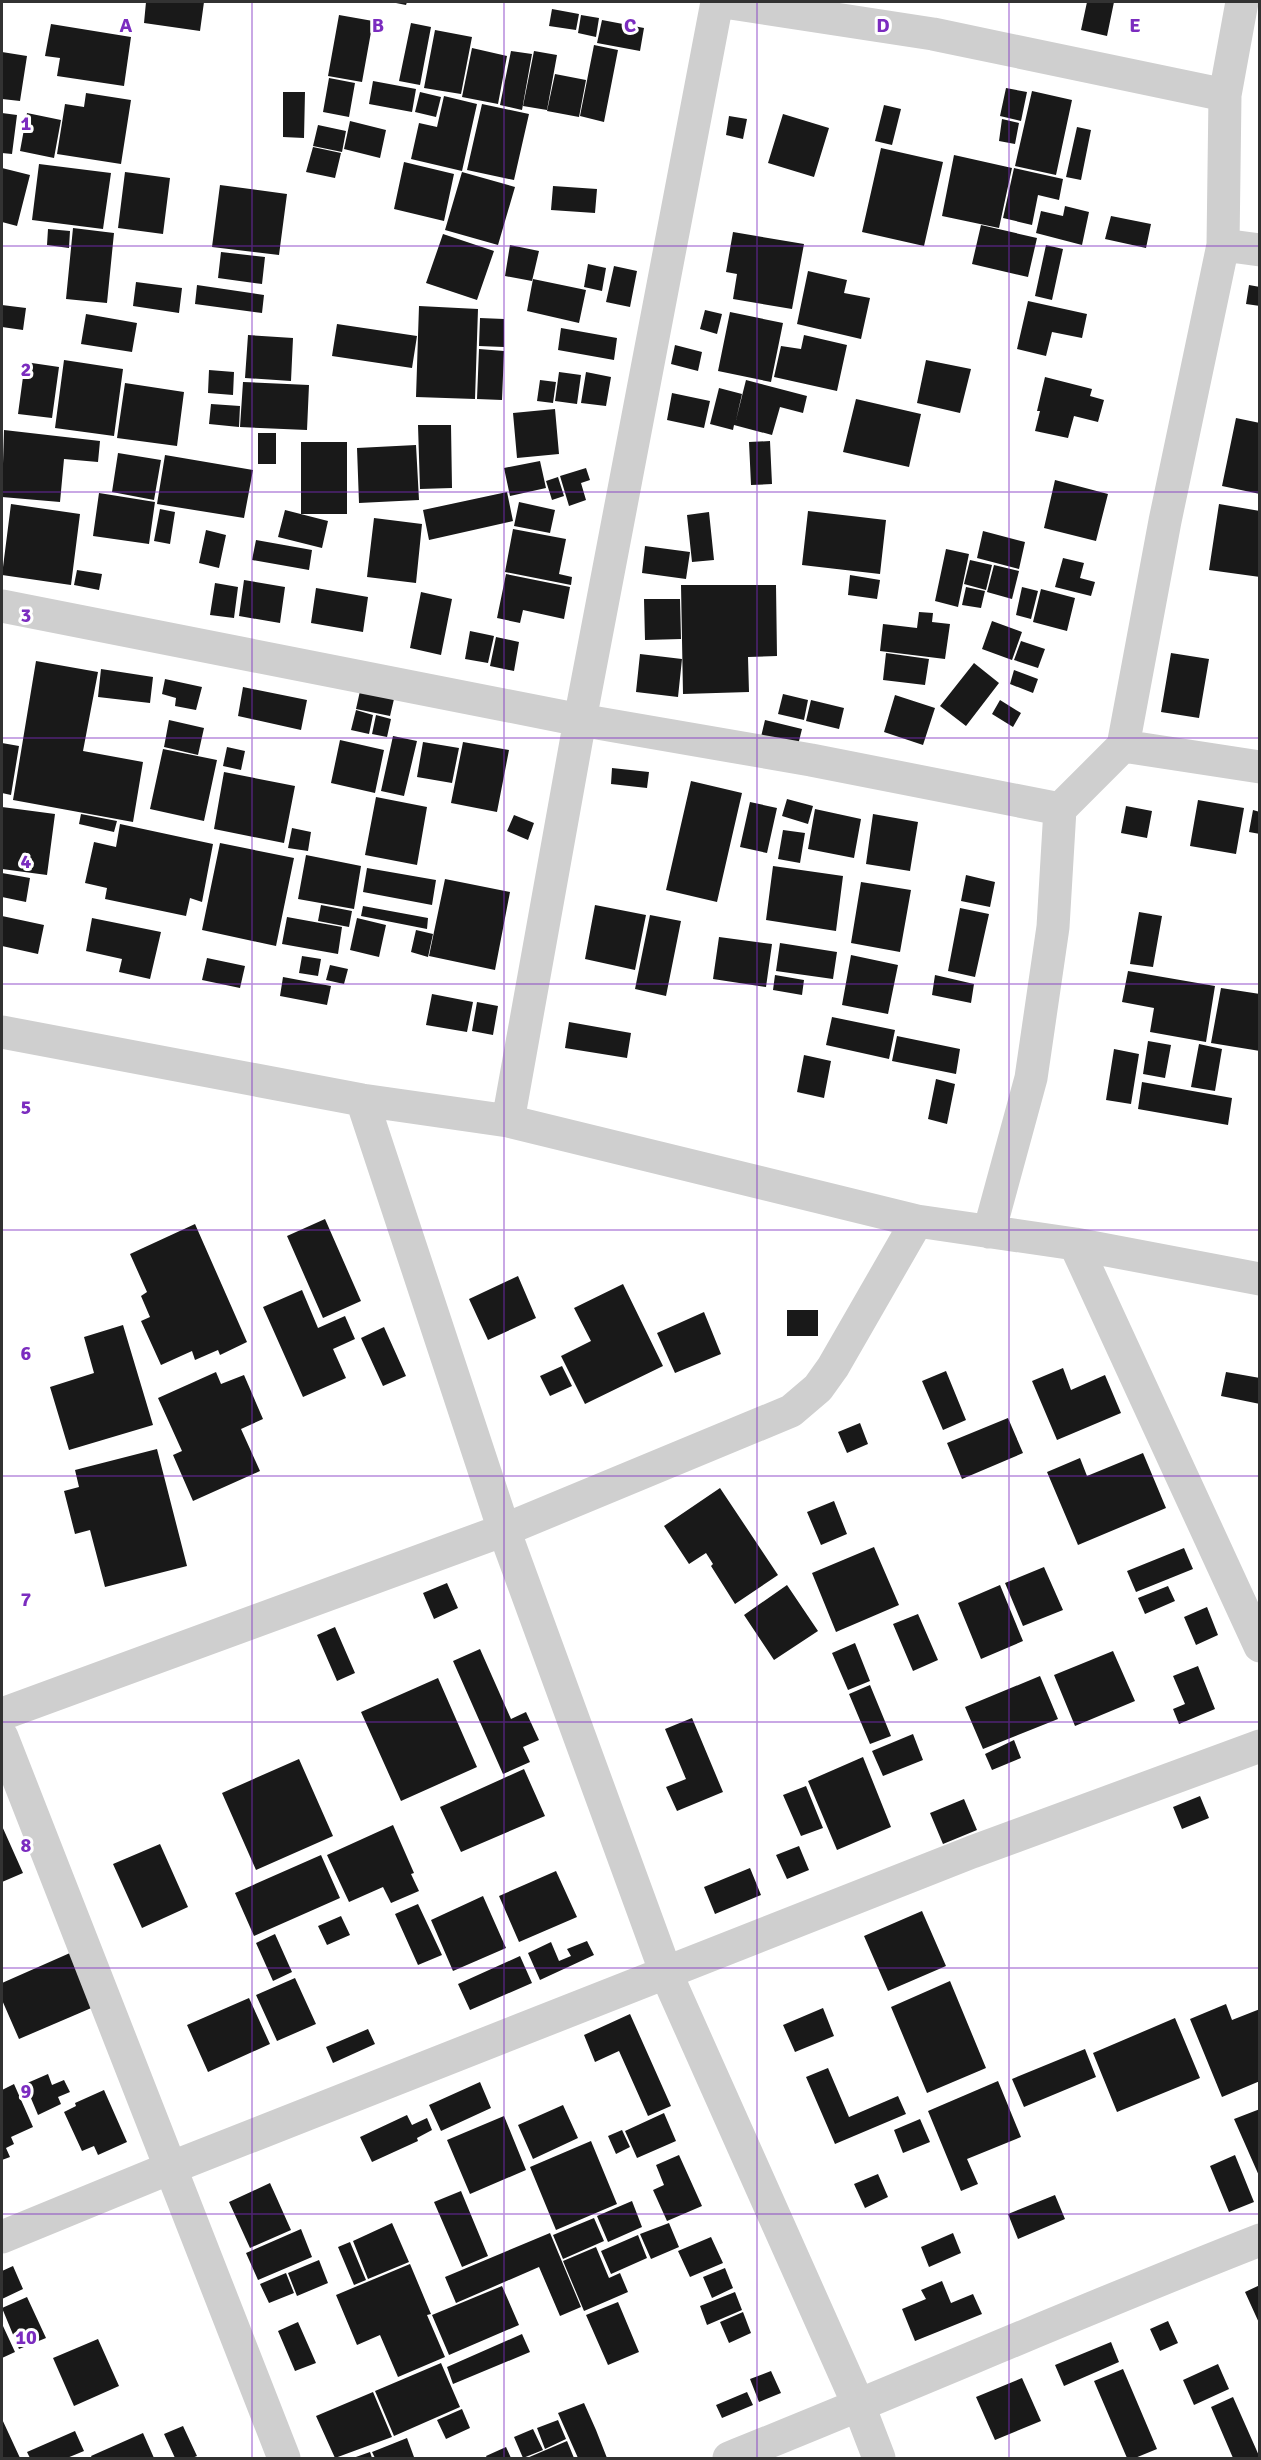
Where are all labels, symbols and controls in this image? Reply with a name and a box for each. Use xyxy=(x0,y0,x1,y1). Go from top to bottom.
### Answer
text: A xyxy=(120,13,133,38)
text: B xyxy=(372,13,384,38)
text: C xyxy=(624,13,636,38)
text: D xyxy=(876,13,890,38)
text: E xyxy=(1129,13,1141,38)
text: 1 xyxy=(21,111,32,136)
text: 2 xyxy=(21,357,31,382)
text: 3 xyxy=(21,603,31,628)
text: 4 xyxy=(21,849,32,874)
text: 5 xyxy=(21,1095,31,1120)
text: 6 xyxy=(21,1341,32,1366)
text: 7 xyxy=(21,1587,32,1612)
text: 8 xyxy=(21,1833,32,1858)
text: 9 xyxy=(21,2079,32,2104)
text: 10 xyxy=(15,2325,37,2350)

